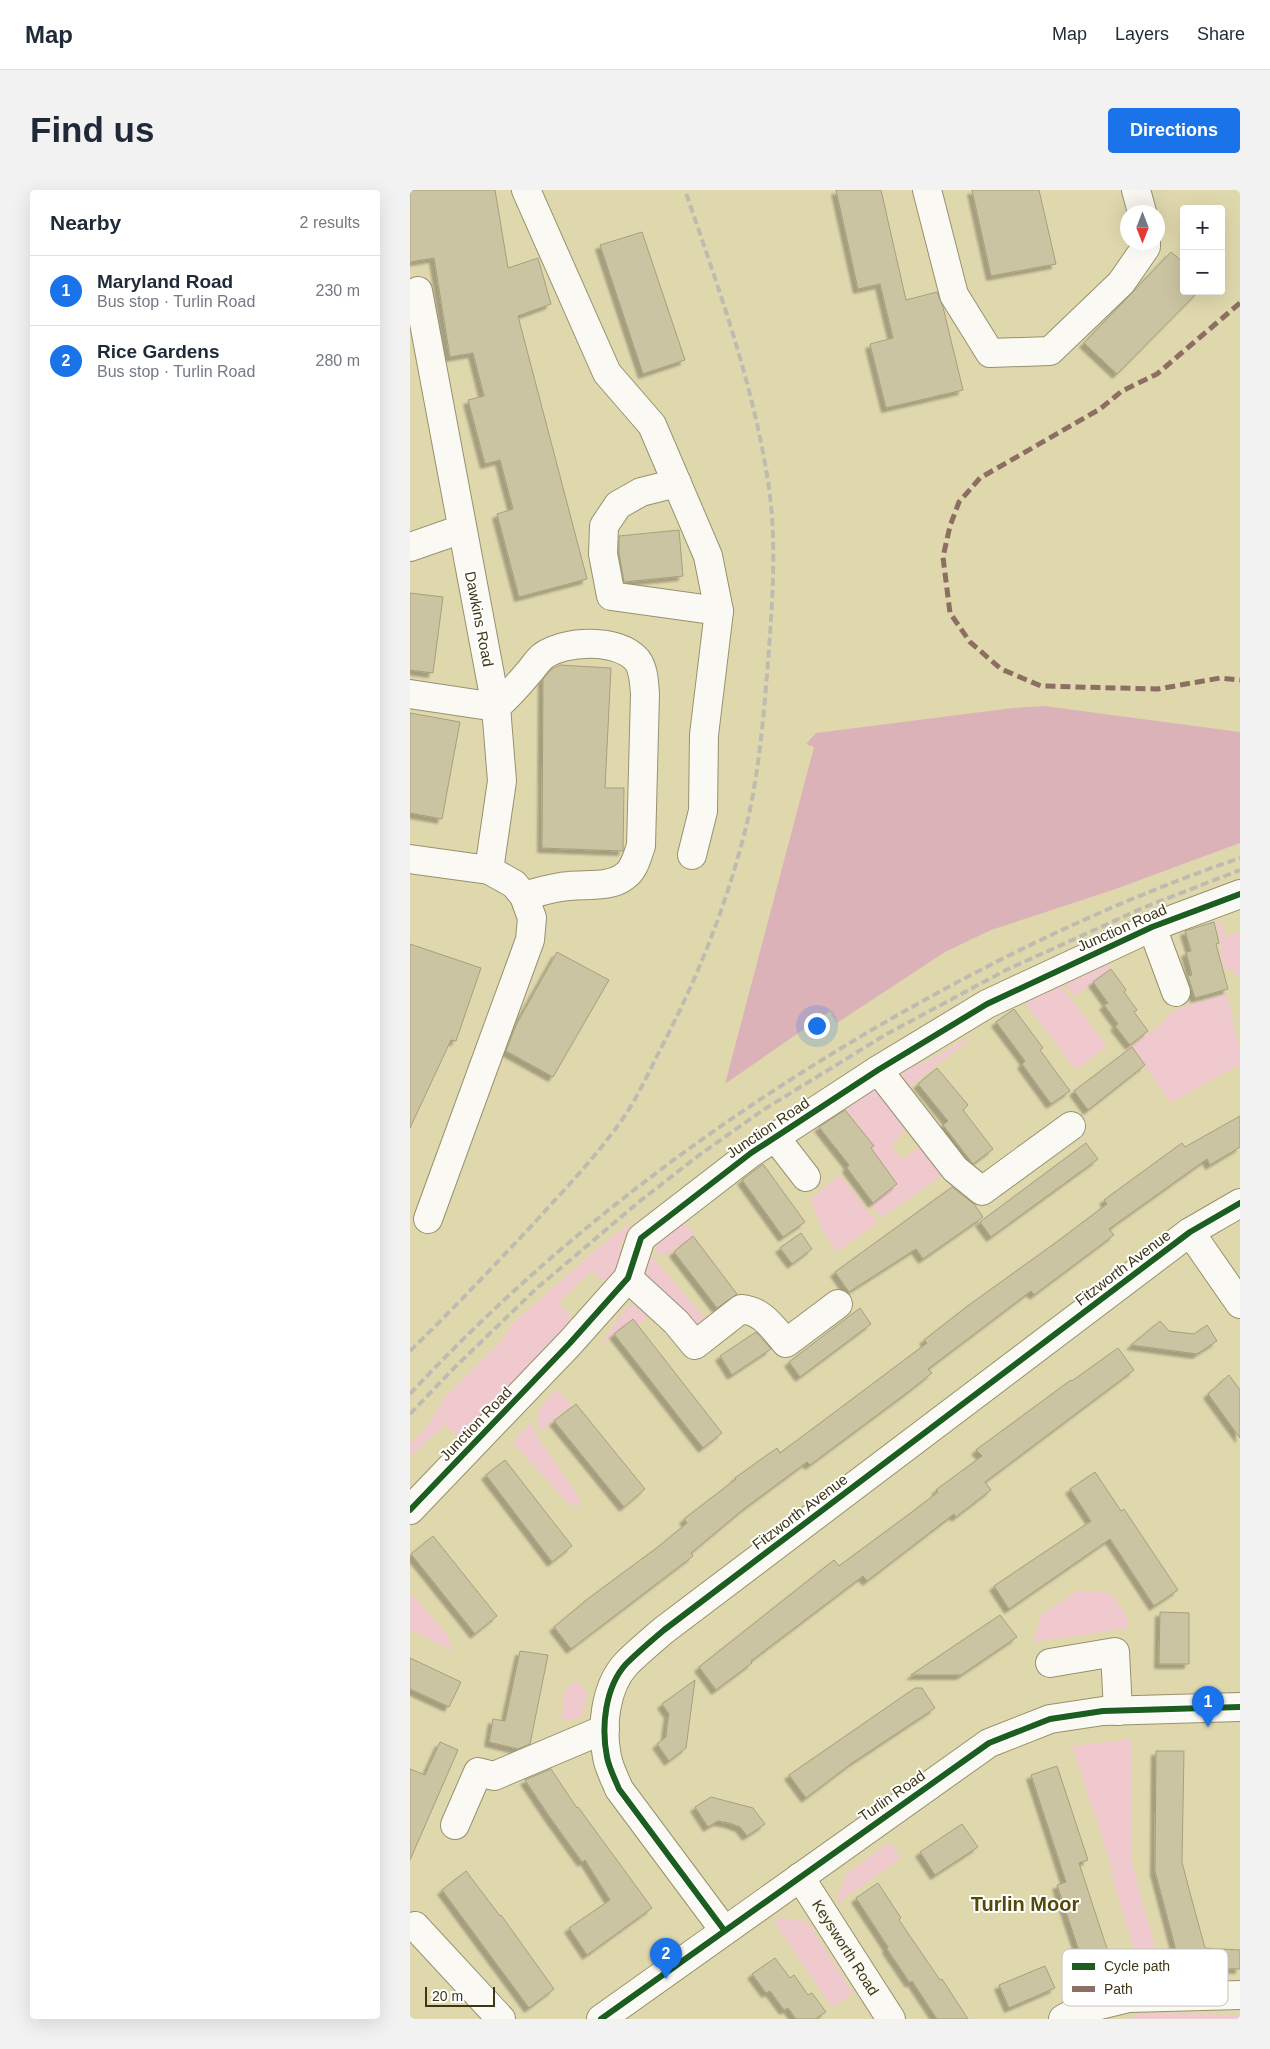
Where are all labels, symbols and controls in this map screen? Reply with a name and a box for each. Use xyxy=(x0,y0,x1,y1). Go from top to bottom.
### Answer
text: Map xyxy=(25,21,73,48)
text: Map xyxy=(1052,24,1087,44)
text: Layers xyxy=(1115,24,1169,44)
text: Share xyxy=(1197,24,1245,44)
button: Directions xyxy=(1108,108,1240,153)
text: Find us xyxy=(30,110,154,149)
north arrow xyxy=(1120,205,1165,250)
map controls xyxy=(1180,205,1225,295)
button: + xyxy=(1180,205,1225,250)
text: Nearby xyxy=(50,211,121,234)
text: 2 results xyxy=(300,214,360,231)
button: − xyxy=(1180,250,1225,295)
text: Maryland Road xyxy=(97,271,233,292)
text: 1 xyxy=(62,282,70,299)
text: 230 m xyxy=(316,282,360,299)
text: Bus stop · Turlin Road xyxy=(97,293,255,310)
text: Rice Gardens xyxy=(97,341,220,362)
text: 2 xyxy=(62,352,70,369)
text: 280 m xyxy=(316,352,360,369)
text: Bus stop · Turlin Road xyxy=(97,363,255,380)
street label: Dawkins Road xyxy=(462,570,497,668)
street label: Junction Road xyxy=(1075,900,1169,955)
your location xyxy=(804,1013,830,1039)
street label: Junction Road xyxy=(723,1094,812,1161)
street label: Fitzworth Avenue xyxy=(1072,1226,1174,1309)
street label: Junction Road xyxy=(436,1383,515,1464)
street label: Fitzworth Avenue xyxy=(749,1470,851,1553)
pin: 1 xyxy=(1192,1686,1224,1727)
street label: Turlin Road xyxy=(855,1767,928,1825)
district label: Turlin Moor xyxy=(971,1893,1079,1915)
street label: Keysworth Road xyxy=(809,1897,883,1998)
pin: 2 xyxy=(650,1938,682,1979)
legend xyxy=(1062,1949,1228,2006)
text: Cycle path xyxy=(1104,1958,1170,1974)
text: Path xyxy=(1104,1981,1133,1997)
scale bar xyxy=(425,1984,495,2007)
text: 20 m xyxy=(432,1988,463,2004)

